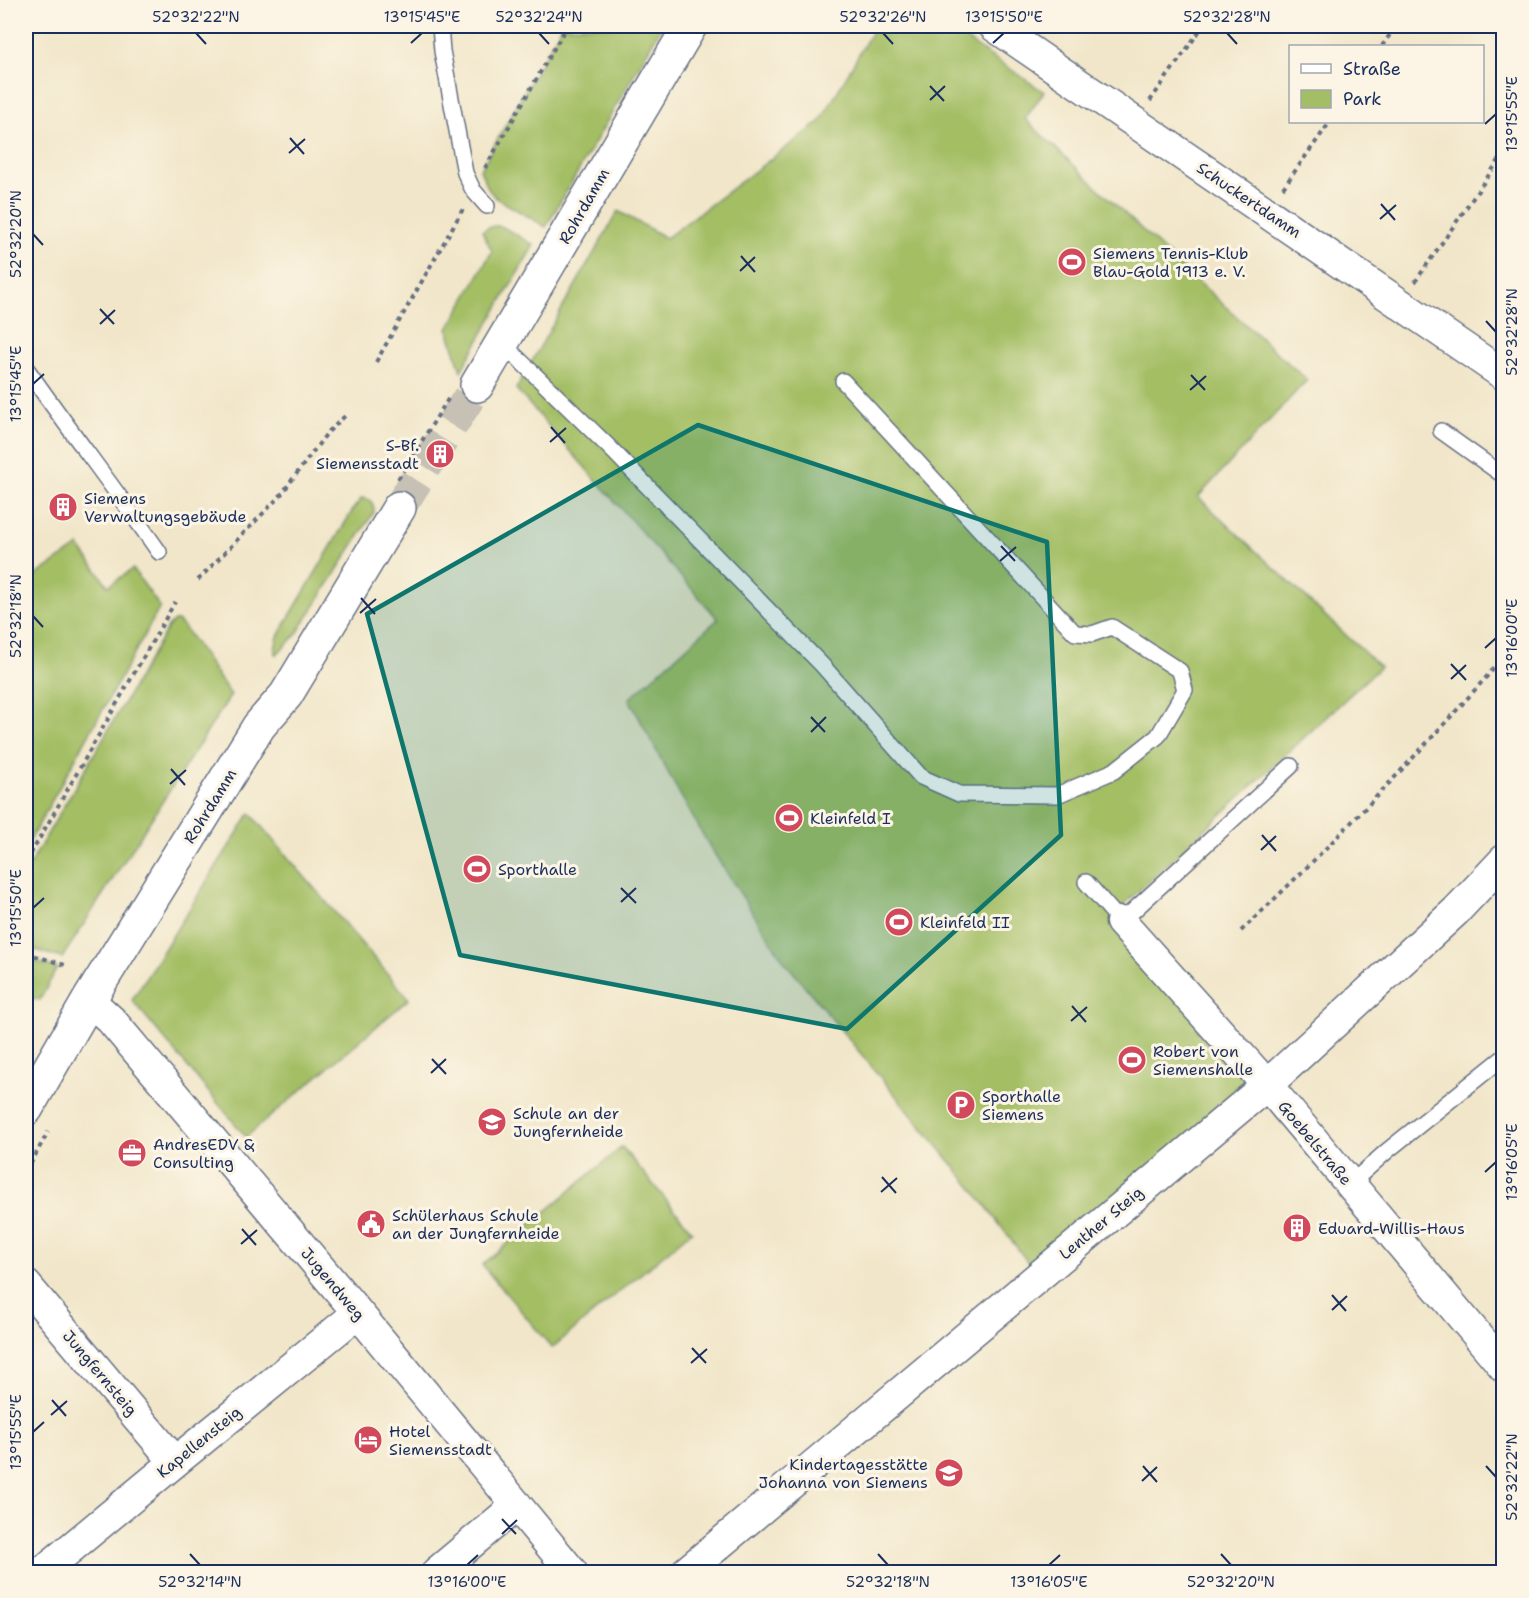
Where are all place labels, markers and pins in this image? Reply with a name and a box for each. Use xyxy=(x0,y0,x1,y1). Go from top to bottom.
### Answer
place label: Siemens Tennis-Klub Blau-Gold 1913 e. V. xyxy=(1093,243,1249,282)
sports icon: Siemens Tennis-Klub Blau-Gold 1913 e. V. xyxy=(1056,246,1088,278)
place label: S-Bf. Siemensstadt xyxy=(316,435,419,474)
building icon: S-Bf. Siemensstadt xyxy=(424,438,456,470)
place label: Siemens Verwaltungsgebäude xyxy=(84,488,247,527)
building icon: Siemens Verwaltungsgebäude xyxy=(47,491,79,523)
sports icon: Kleinfeld I xyxy=(773,802,805,834)
place label: Kleinfeld I xyxy=(810,808,891,829)
sports icon: Sporthalle xyxy=(461,853,493,885)
place label: Sporthalle xyxy=(498,859,577,880)
sports icon: Kleinfeld II xyxy=(883,906,915,938)
place label: Kleinfeld II xyxy=(920,912,1010,933)
place label: Robert von Siemenshalle xyxy=(1153,1041,1253,1080)
sports icon: Robert von Siemenshalle xyxy=(1116,1044,1148,1076)
place label: Sporthalle Siemens xyxy=(982,1086,1061,1125)
parking icon: Sporthalle Siemens xyxy=(945,1089,977,1121)
place label: Schule an der Jungfernheide xyxy=(513,1103,624,1142)
school or university icon: Schule an der Jungfernheide xyxy=(476,1106,508,1138)
place label: AndresEDV & Consulting xyxy=(153,1134,255,1173)
office icon: AndresEDV & Consulting xyxy=(116,1137,148,1169)
place label: Schülerhaus Schule an der Jungfernheide xyxy=(392,1205,560,1244)
public building icon: Schülerhaus Schule an der Jungfernheide xyxy=(355,1208,387,1240)
building icon: Eduard-Willis-Haus xyxy=(1281,1212,1313,1244)
place label: Eduard-Willis-Haus xyxy=(1318,1218,1465,1239)
place label: Hotel Siemensstadt xyxy=(389,1421,492,1460)
hotel icon: Hotel Siemensstadt xyxy=(352,1424,384,1456)
place label: Kindertagesstätte Johanna von Siemens xyxy=(759,1454,928,1493)
school or university icon: Kindertagesstätte Johanna von Siemens xyxy=(933,1457,965,1489)

